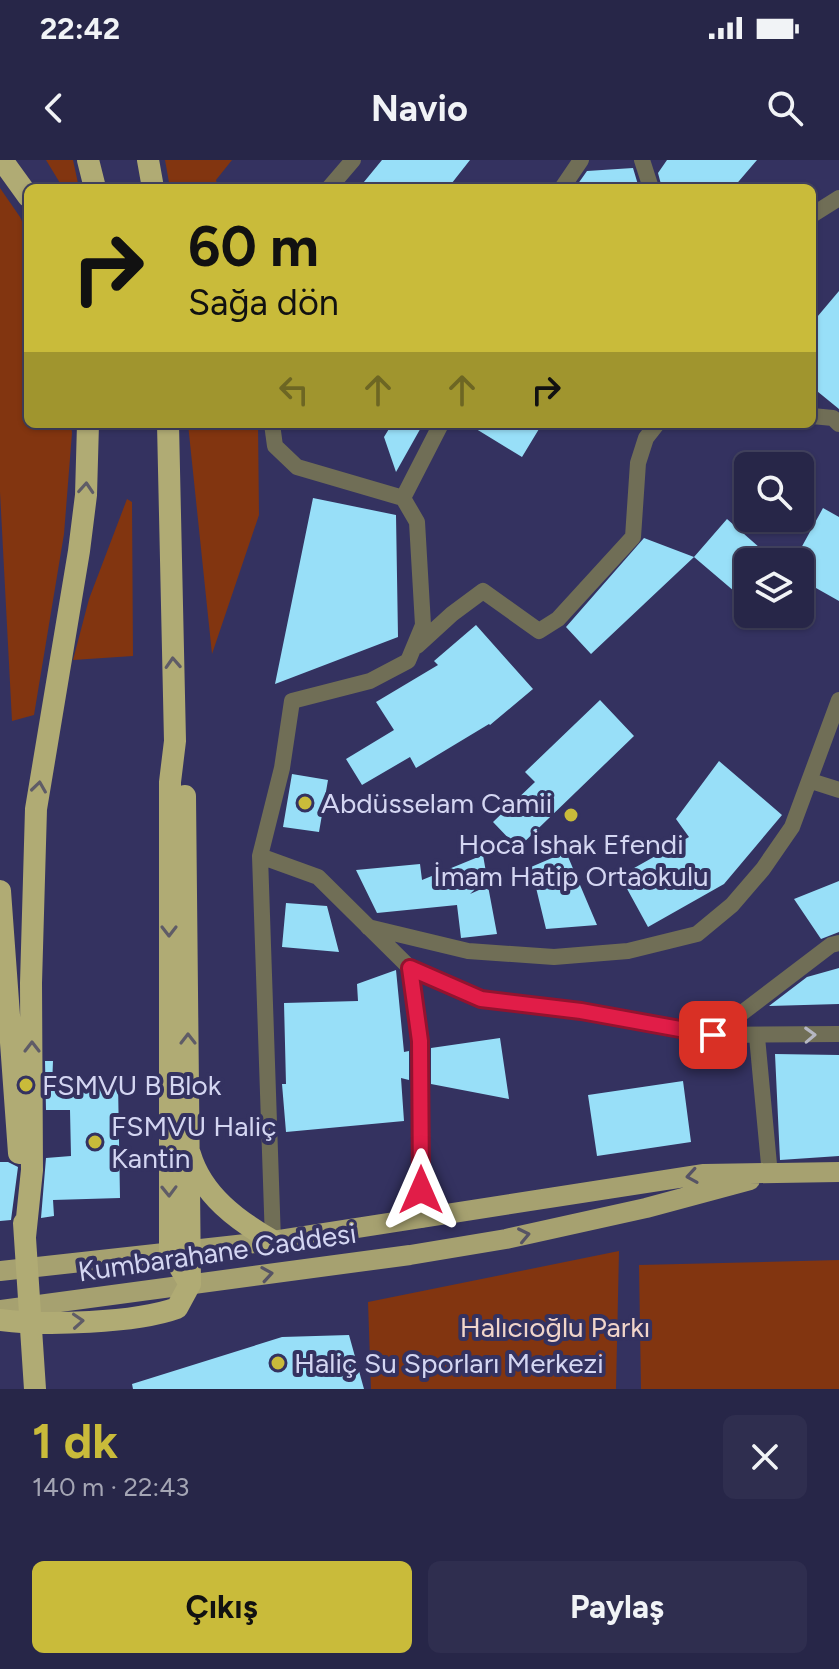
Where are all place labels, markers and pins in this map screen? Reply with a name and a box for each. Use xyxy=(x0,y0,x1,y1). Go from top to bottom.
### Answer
place label: Abdüsselam Camii xyxy=(321,786,552,820)
marker: Abdüsselam Camii xyxy=(296,794,314,812)
marker: Hoca İshak Efendi İmam Hatip Ortaokulu xyxy=(562,806,580,824)
place label: Hoca İshak Efendi İmam Hatip Ortaokulu xyxy=(433,827,709,893)
pin xyxy=(679,1001,747,1069)
place label: FSMVU B Blok xyxy=(42,1068,222,1102)
marker: FSMVU B Blok xyxy=(17,1076,35,1094)
place label: FSMVU Haliç Kantin xyxy=(111,1109,276,1175)
marker: FSMVU Haliç Kantin xyxy=(86,1133,104,1151)
place label: Haliç Su Sporları Merkezi xyxy=(294,1346,604,1380)
marker: Haliç Su Sporları Merkezi xyxy=(269,1354,287,1372)

